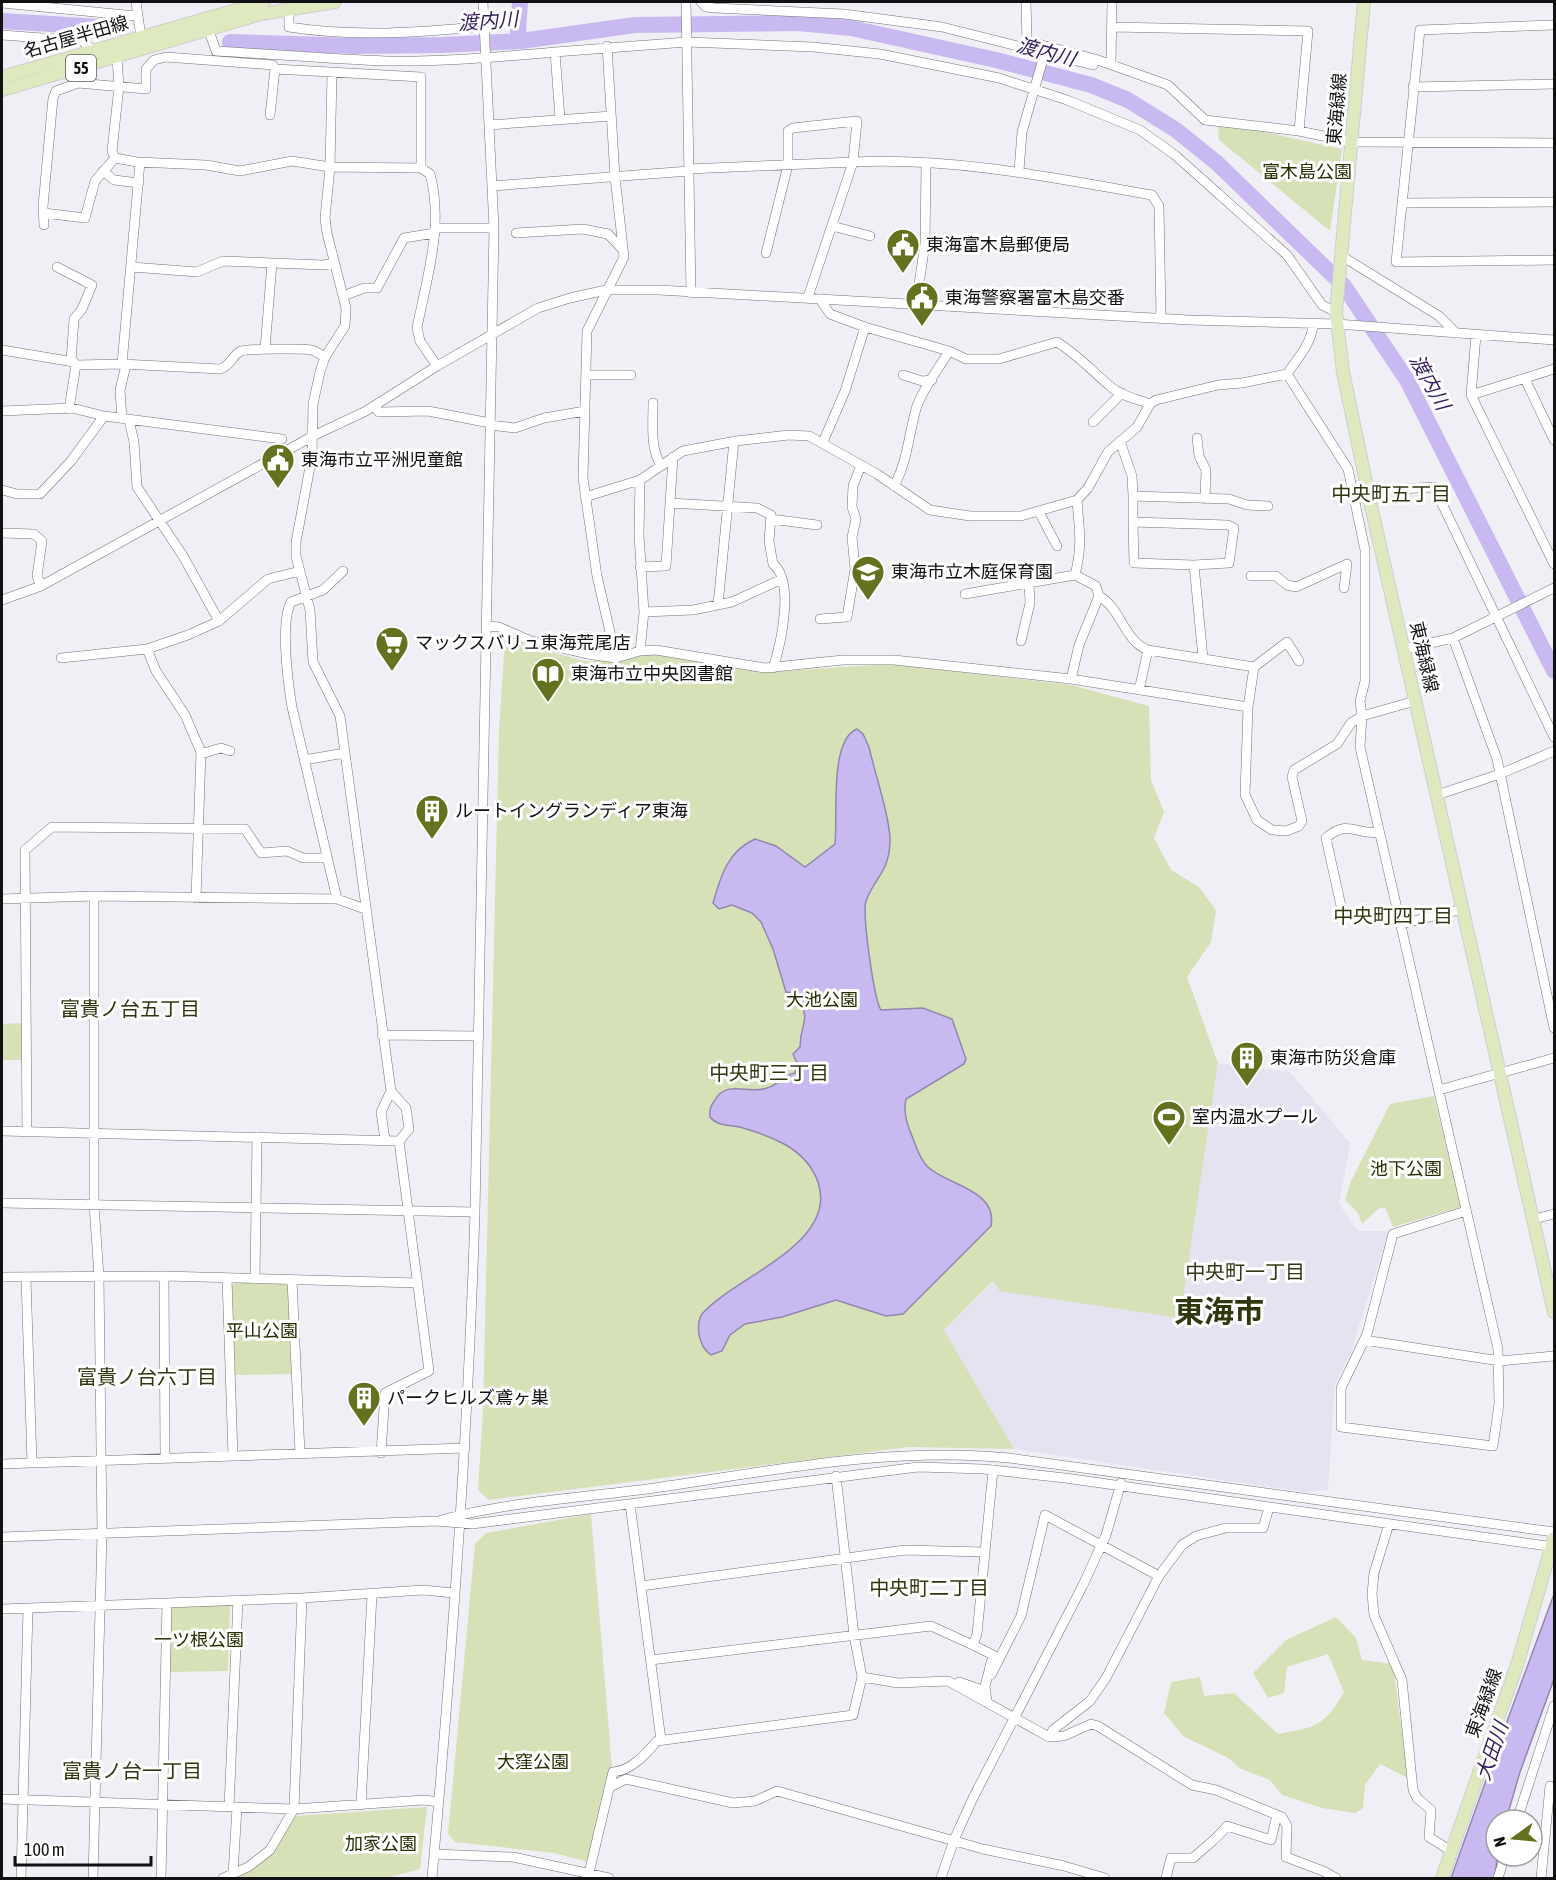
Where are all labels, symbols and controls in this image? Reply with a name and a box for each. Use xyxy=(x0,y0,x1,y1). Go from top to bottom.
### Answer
water label: 渡内川 xyxy=(457,7,521,34)
street label: 名古屋半田線 xyxy=(21,12,131,61)
water label: 渡内川 xyxy=(1014,33,1080,71)
road number: 55 xyxy=(66,55,96,81)
street label: 東海緑線 xyxy=(1323,72,1350,146)
park label: 富木島公園 xyxy=(1262,161,1352,182)
public building icon: 東海富木島郵便局 xyxy=(885,227,921,274)
place label: 東海富木島郵便局 xyxy=(926,234,1070,255)
public building icon: 東海警察署富木島交番 xyxy=(904,280,940,327)
place label: 東海警察署富木島交番 xyxy=(945,287,1125,308)
water label: 渡内川 xyxy=(1406,350,1456,415)
public building icon: 東海市立平洲児童館 xyxy=(260,442,296,489)
place label: 東海市立平洲児童館 xyxy=(301,449,463,470)
district label: 中央町五丁目 xyxy=(1331,482,1451,505)
school or university icon: 東海市立木庭保育園 xyxy=(850,554,886,601)
place label: 東海市立木庭保育園 xyxy=(891,561,1053,582)
street label: 東海緑線 xyxy=(1406,619,1443,694)
supermarket icon: マックスバリュ東海荒尾店 xyxy=(374,625,410,672)
place label: マックスバリュ東海荒尾店 xyxy=(415,632,630,653)
library icon: 東海市立中央図書館 xyxy=(530,656,566,703)
place label: 東海市立中央図書館 xyxy=(571,663,733,684)
building icon: ルートイングランディア東海 xyxy=(414,793,450,840)
place label: ルートイングランディア東海 xyxy=(455,800,688,821)
district label: 中央町四丁目 xyxy=(1333,904,1453,927)
park label: 大池公園 xyxy=(786,989,858,1010)
district label: 富貴ノ台五丁目 xyxy=(60,997,200,1020)
building icon: 東海市防災倉庫 xyxy=(1229,1040,1265,1087)
place label: 東海市防災倉庫 xyxy=(1270,1047,1396,1068)
district label: 中央町三丁目 xyxy=(709,1061,829,1084)
sports icon: 室内温水プール xyxy=(1151,1099,1187,1146)
place label: 室内温水プール xyxy=(1192,1106,1318,1127)
park label: 池下公園 xyxy=(1370,1158,1442,1179)
district label: 中央町一丁目 xyxy=(1185,1260,1305,1283)
district label: 東海市 xyxy=(1174,1294,1264,1328)
park label: 平山公園 xyxy=(226,1320,298,1341)
district label: 富貴ノ台六丁目 xyxy=(77,1365,217,1388)
building icon: パークヒルズ鳶ヶ巣 xyxy=(346,1380,382,1427)
place label: パークヒルズ鳶ヶ巣 xyxy=(387,1387,549,1408)
district label: 中央町二丁目 xyxy=(869,1576,989,1599)
park label: 一ツ根公園 xyxy=(154,1629,244,1650)
street label: 東海緑線 xyxy=(1461,1665,1506,1740)
water label: 大田川 xyxy=(1471,1717,1513,1783)
park label: 大窪公園 xyxy=(497,1751,569,1772)
district label: 富貴ノ台一丁目 xyxy=(62,1759,202,1782)
north arrow xyxy=(1484,1808,1544,1868)
scale bar xyxy=(15,1829,152,1867)
park label: 加家公園 xyxy=(345,1833,417,1854)
text: N xyxy=(1490,1835,1509,1849)
text: 100 m xyxy=(24,1839,65,1860)

